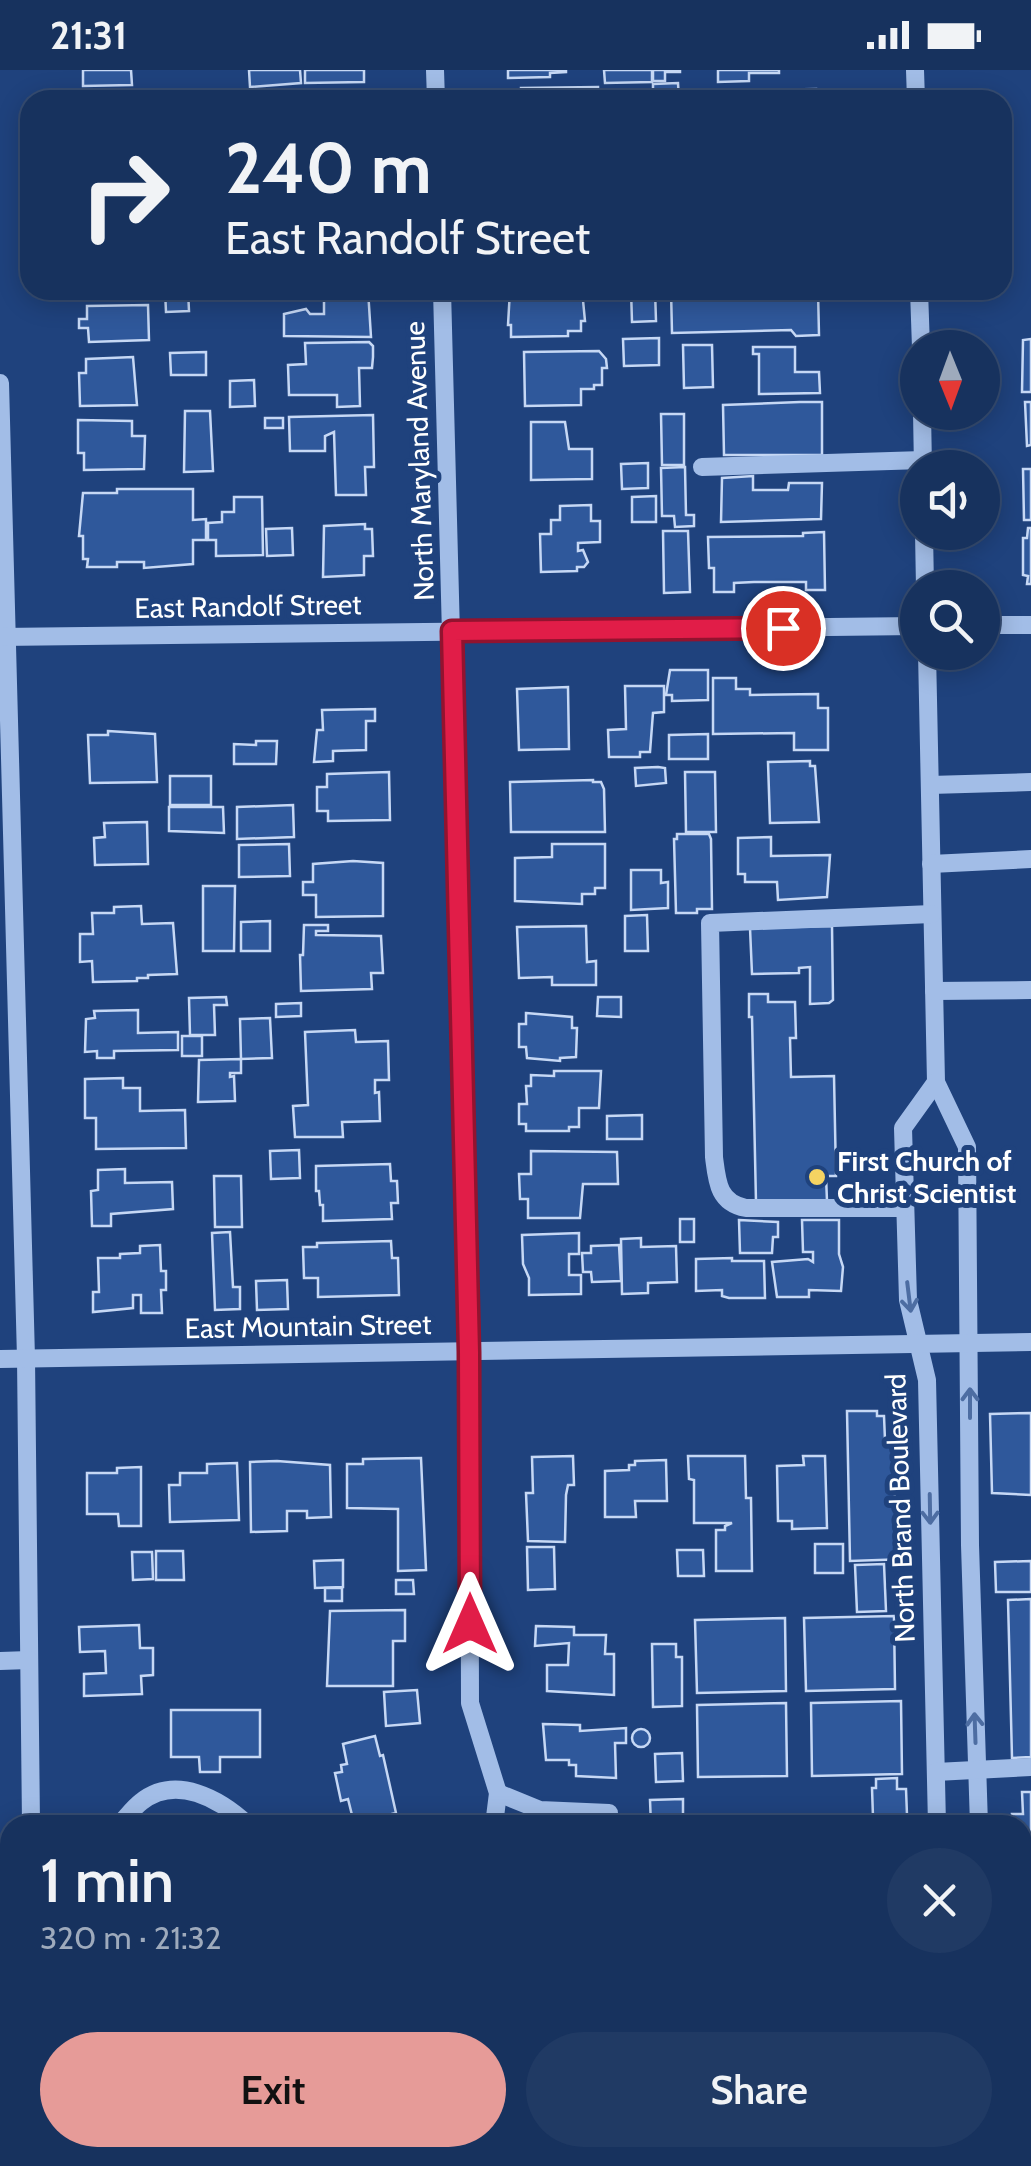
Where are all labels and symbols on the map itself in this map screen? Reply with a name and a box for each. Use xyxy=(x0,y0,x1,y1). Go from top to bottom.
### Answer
street label: North Maryland Avenue xyxy=(397,321,441,601)
north arrow xyxy=(900,330,1000,430)
pin xyxy=(741,586,826,671)
street label: East Randolf Street xyxy=(134,587,362,625)
place label: First Church of Christ Scientist xyxy=(837,1144,1016,1210)
marker: First Church of Christ Scientist xyxy=(806,1166,828,1188)
one-way arrow xyxy=(900,1280,919,1313)
street label: East Mountain Street xyxy=(184,1307,432,1345)
street label: North Brand Boulevard xyxy=(878,1373,922,1643)
one-way arrow xyxy=(960,1387,980,1420)
one-way arrow xyxy=(920,1492,939,1524)
position arrow xyxy=(418,1572,522,1676)
one-way arrow xyxy=(965,1712,984,1744)

